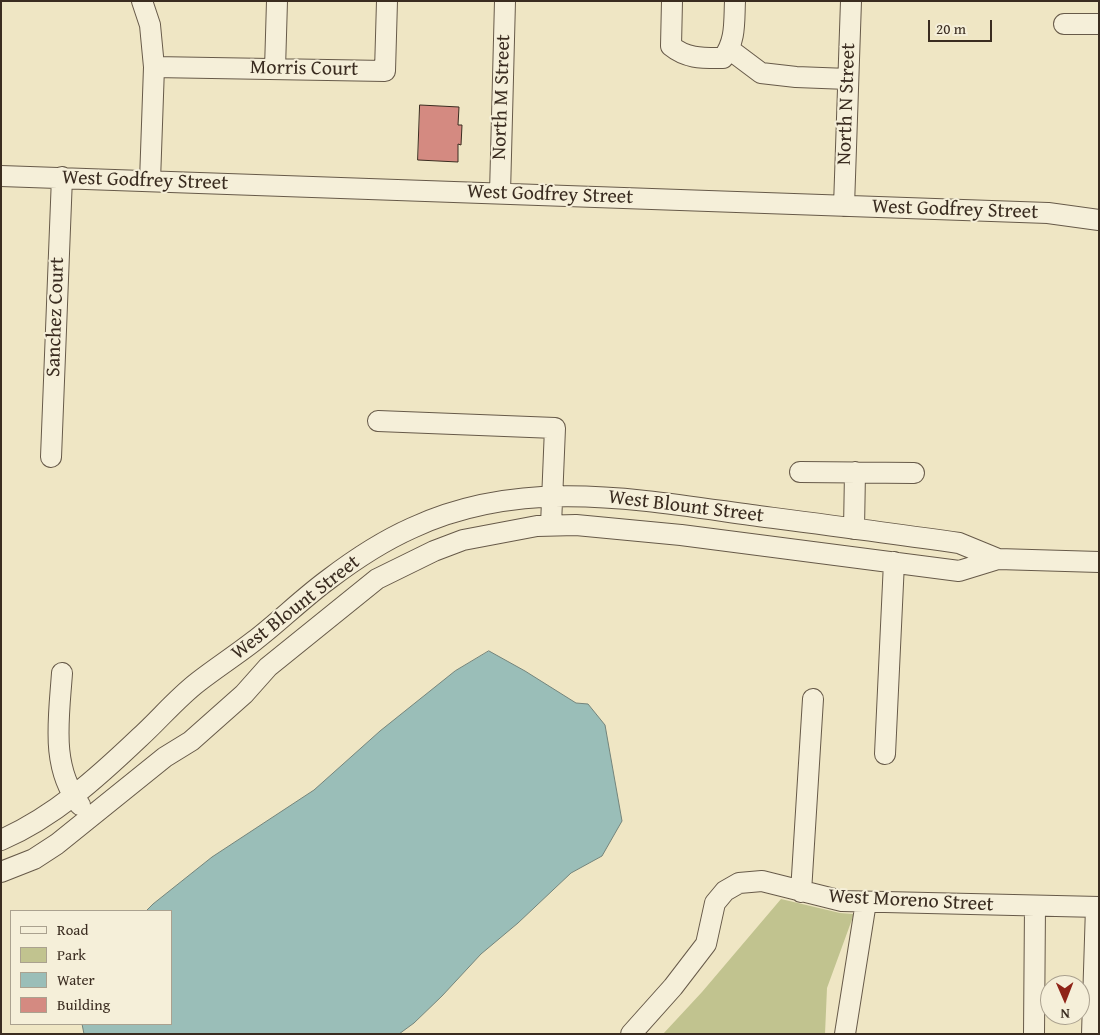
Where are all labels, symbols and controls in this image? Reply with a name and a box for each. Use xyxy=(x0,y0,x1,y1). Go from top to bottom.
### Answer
scale bar xyxy=(930,10,994,42)
text: 20 m xyxy=(936,18,966,39)
street label: North M Street xyxy=(488,34,516,160)
street label: North N Street xyxy=(833,42,861,166)
street label: Morris Court xyxy=(250,56,358,82)
street label: West Godfrey Street xyxy=(61,166,229,196)
street label: West Godfrey Street xyxy=(466,180,634,210)
street label: West Godfrey Street xyxy=(871,195,1039,225)
street label: Sanchez Court xyxy=(42,257,70,377)
street label: West Blount Street xyxy=(607,486,765,528)
street label: West Blount Street xyxy=(227,550,365,666)
street label: West Moreno Street xyxy=(828,885,994,917)
legend xyxy=(10,910,172,1025)
text: Road xyxy=(57,919,88,940)
text: Park xyxy=(57,944,86,965)
text: Water xyxy=(57,969,95,990)
north arrow xyxy=(1040,975,1090,1025)
text: Building xyxy=(57,994,110,1015)
text: N xyxy=(1060,1004,1070,1024)

